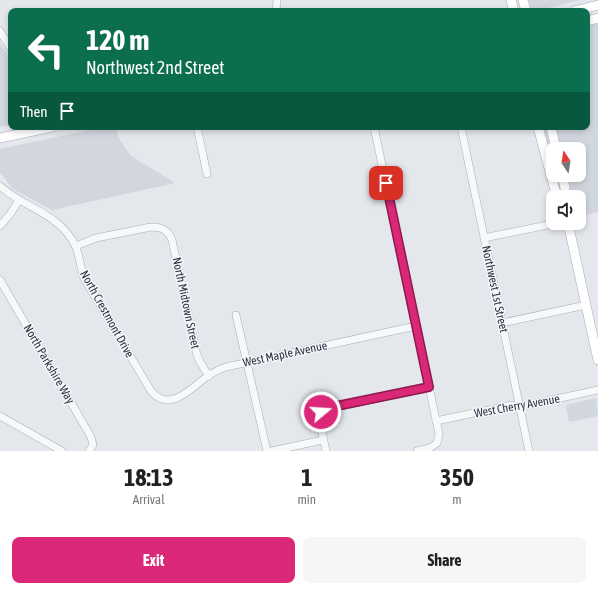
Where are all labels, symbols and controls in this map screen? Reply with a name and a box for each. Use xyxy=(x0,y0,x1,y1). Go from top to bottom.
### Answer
icon: left xyxy=(20,24,72,76)
text: 120 m xyxy=(86,24,149,56)
text: Northwest 2nd Street xyxy=(86,57,225,78)
icon: arrive xyxy=(56,100,78,122)
text: Then xyxy=(20,103,48,120)
north arrow xyxy=(546,142,586,182)
map controls xyxy=(546,142,586,230)
pin xyxy=(369,166,403,200)
icon: arrive xyxy=(375,172,397,194)
button: sound xyxy=(546,190,586,230)
street label: Northwest 1st Street xyxy=(479,244,511,334)
street label: North Midtown Street xyxy=(169,256,203,351)
street label: North Crestmont Drive xyxy=(77,268,137,360)
street label: North Parkshire Way xyxy=(21,322,77,406)
street label: West Maple Avenue xyxy=(242,338,328,370)
position arrow xyxy=(300,391,342,433)
street label: West Cherry Avenue xyxy=(473,392,561,420)
text: 18:13 xyxy=(124,464,173,491)
text: 1 xyxy=(301,464,312,491)
text: 350 xyxy=(440,464,474,491)
text: Arrival xyxy=(133,492,165,507)
text: min xyxy=(297,492,316,507)
text: m xyxy=(452,492,462,507)
button: Exit xyxy=(12,537,295,583)
button: Share xyxy=(303,537,586,583)

